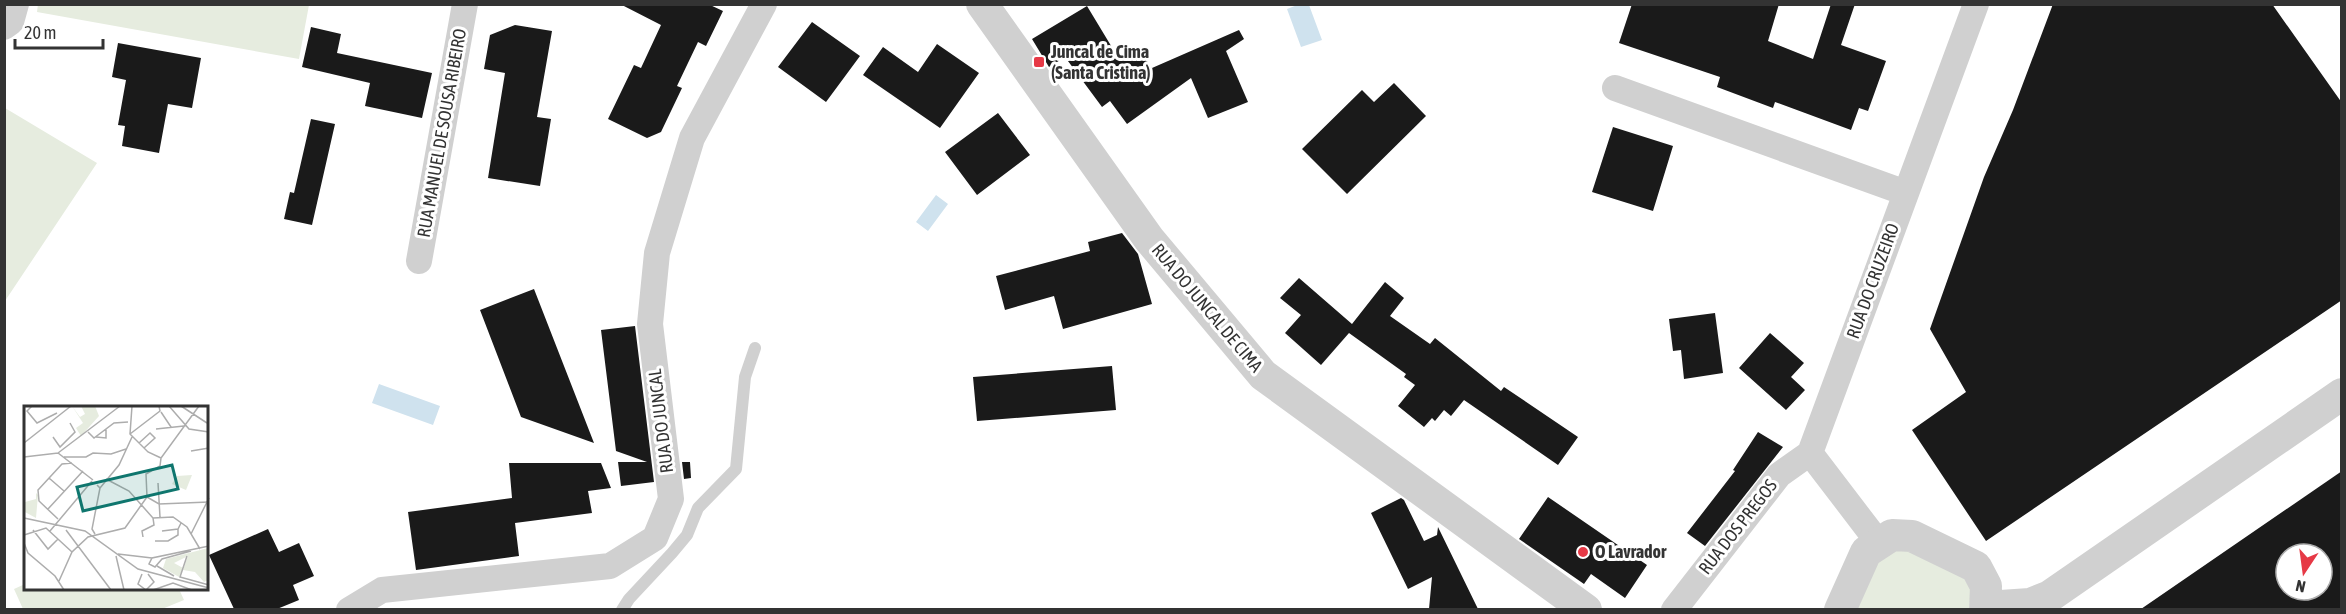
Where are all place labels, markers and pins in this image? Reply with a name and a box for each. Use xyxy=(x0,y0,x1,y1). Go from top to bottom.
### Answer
place label: Juncal de Cima (Santa Cristina) xyxy=(1050,41,1151,83)
marker: Juncal de Cima (Santa Cristina) xyxy=(1032,55,1046,69)
place label: O Lavrador xyxy=(1595,541,1667,562)
marker: O Lavrador xyxy=(1576,545,1590,559)

